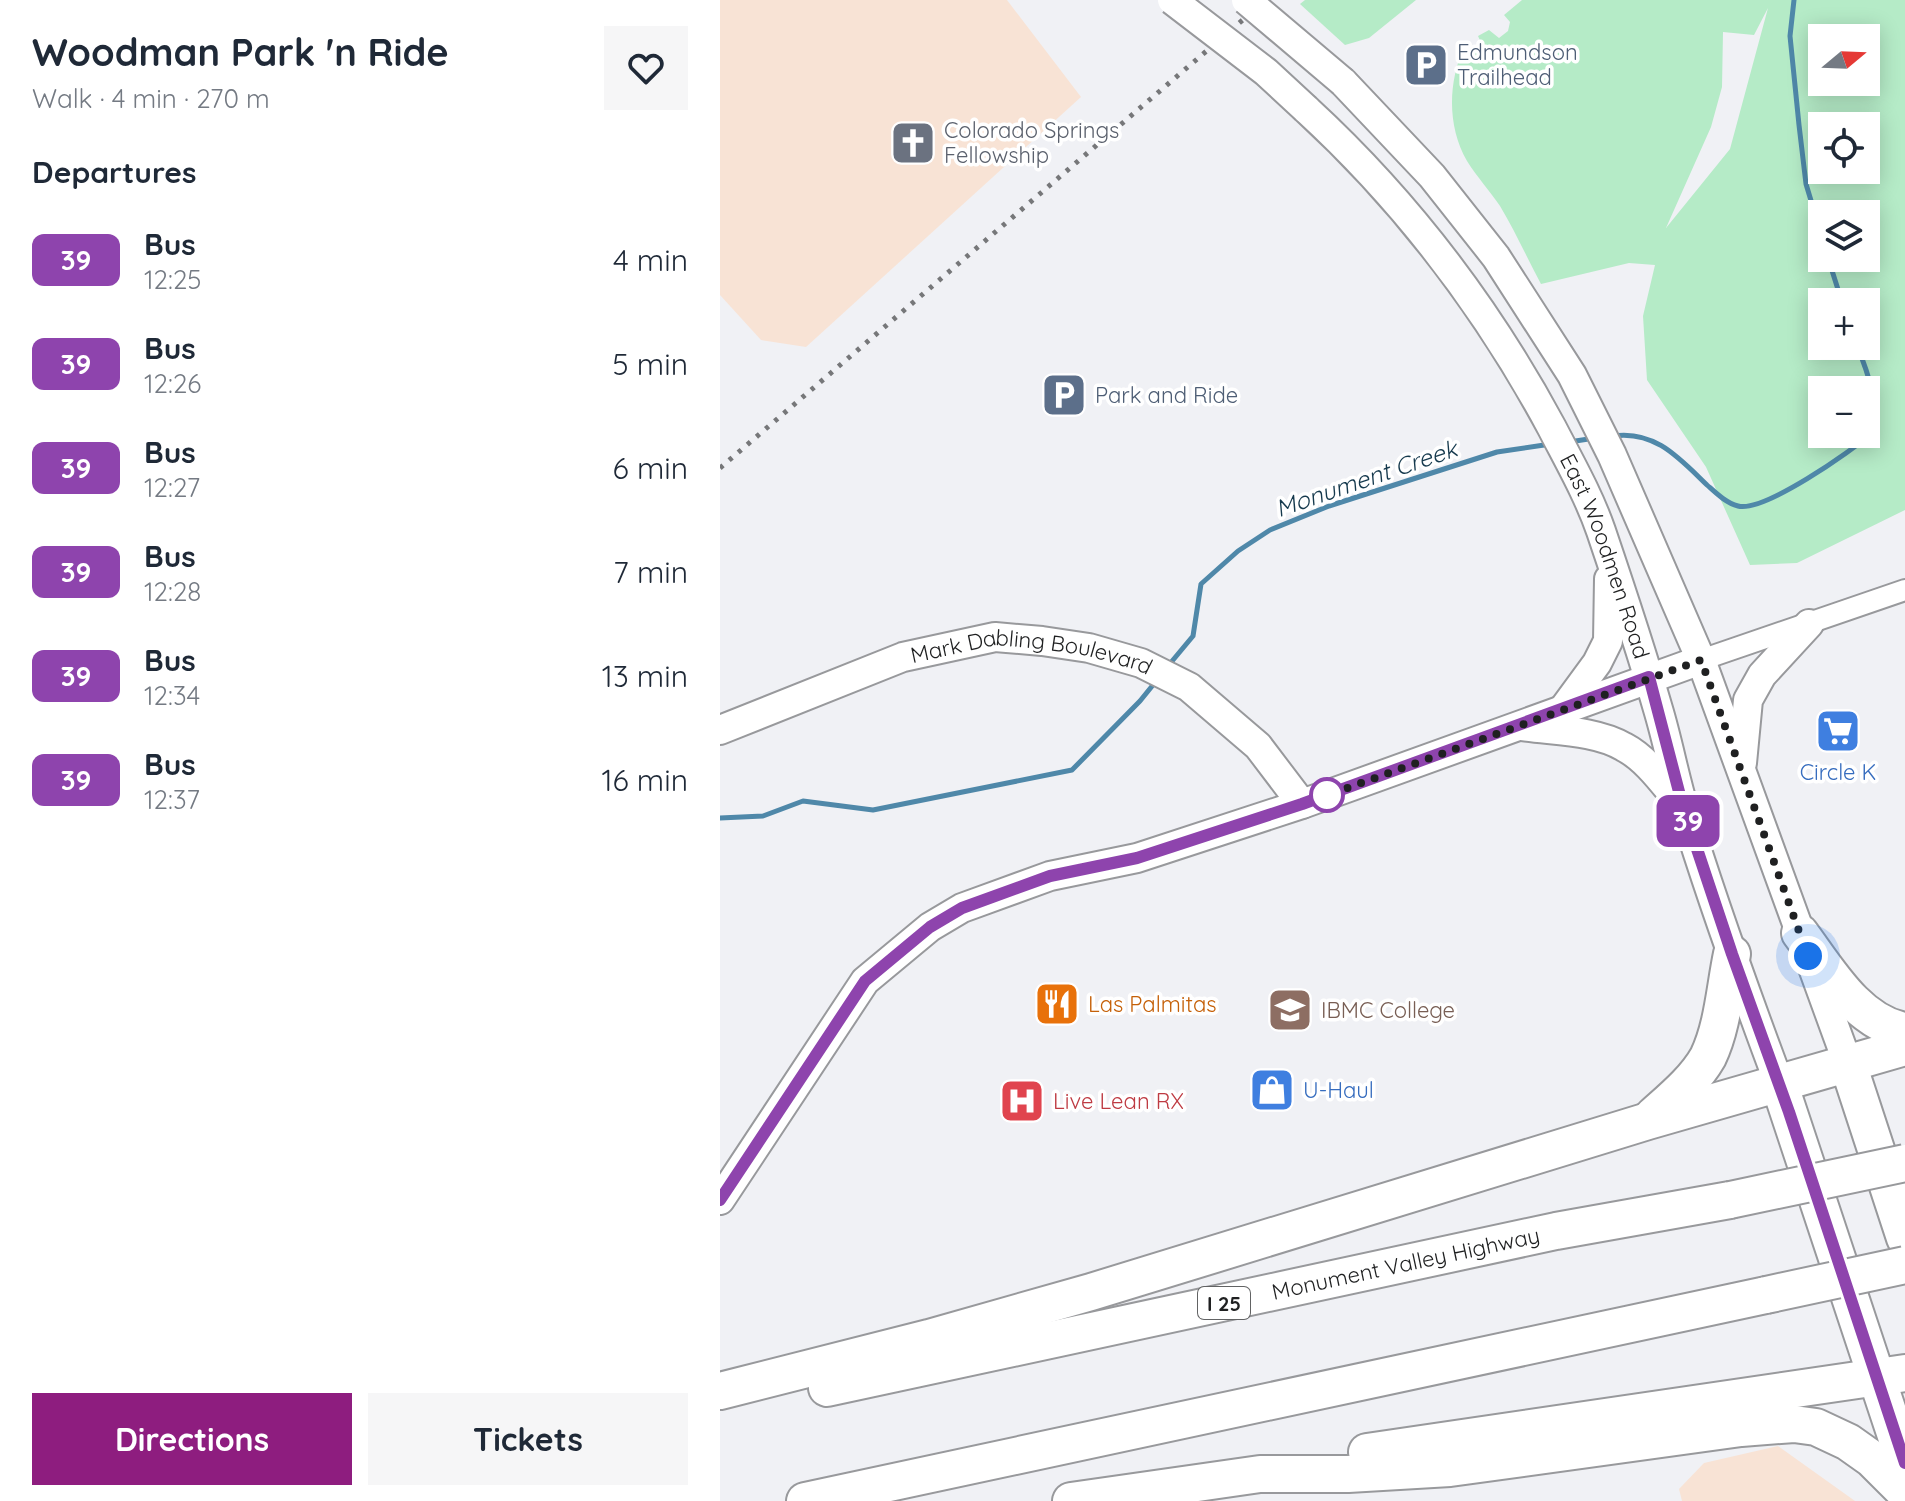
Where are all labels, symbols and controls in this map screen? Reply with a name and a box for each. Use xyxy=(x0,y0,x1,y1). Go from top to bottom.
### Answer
north arrow xyxy=(1808,24,1880,96)
map controls xyxy=(1808,24,1880,448)
button: heart xyxy=(604,26,688,110)
text: Woodman Park 'n Ride xyxy=(32,28,449,76)
place label: Edmundson Trailhead xyxy=(1457,38,1578,91)
parking icon: Edmundson Trailhead xyxy=(1402,41,1450,89)
text: Walk · 4 min · 270 m xyxy=(32,82,270,115)
button: locate xyxy=(1808,112,1880,184)
place label: Colorado Springs Fellowship xyxy=(944,116,1119,169)
church icon: Colorado Springs Fellowship xyxy=(889,119,937,167)
text: Departures xyxy=(32,153,197,191)
button: layers xyxy=(1808,200,1880,272)
text: Bus xyxy=(144,225,196,263)
text: 4 min xyxy=(613,241,688,279)
text: 39 xyxy=(61,242,91,277)
text: 12:25 xyxy=(144,263,201,296)
button: + xyxy=(1808,288,1880,360)
text: Bus xyxy=(144,329,196,367)
text: 5 min xyxy=(612,345,688,383)
text: 39 xyxy=(61,346,91,381)
text: 12:26 xyxy=(144,367,201,400)
parking icon: Park and Ride xyxy=(1040,371,1088,419)
button: − xyxy=(1808,376,1880,448)
place label: Park and Ride xyxy=(1095,381,1238,409)
water label: Monument Creek xyxy=(1271,432,1463,523)
text: Bus xyxy=(144,433,196,471)
text: 6 min xyxy=(613,449,688,487)
street label: East Woodmen Road xyxy=(1554,449,1656,662)
text: 39 xyxy=(61,450,91,485)
text: 12:27 xyxy=(144,471,200,504)
text: Bus xyxy=(144,537,196,575)
text: 7 min xyxy=(613,553,688,591)
text: 39 xyxy=(61,554,91,589)
text: 12:28 xyxy=(144,575,201,608)
street label: Mark Dabling Boulevard xyxy=(908,623,1157,680)
text: Bus xyxy=(144,641,196,679)
text: 13 min xyxy=(602,657,688,695)
text: 39 xyxy=(61,658,91,693)
text: 12:34 xyxy=(144,679,200,712)
supermarket icon: Circle K xyxy=(1814,707,1862,755)
text: Bus xyxy=(144,745,196,783)
place label: Circle K xyxy=(1800,758,1876,786)
text: 16 min xyxy=(601,761,688,799)
text: 39 xyxy=(61,762,91,797)
unlabelled marker xyxy=(1310,778,1344,812)
text: 12:37 xyxy=(144,783,200,816)
line badge: 39 xyxy=(1652,795,1724,847)
text: 39 xyxy=(1673,803,1703,838)
your location xyxy=(1788,936,1828,976)
restaurant icon: Las Palmitas xyxy=(1033,980,1081,1028)
school or university icon: IBMC College xyxy=(1266,986,1314,1034)
place label: Las Palmitas xyxy=(1088,990,1217,1018)
place label: IBMC College xyxy=(1321,996,1455,1024)
shop icon: U-Haul xyxy=(1248,1066,1296,1114)
place label: U-Haul xyxy=(1303,1076,1374,1104)
hospital icon: Live Lean RX xyxy=(998,1077,1046,1125)
place label: Live Lean RX xyxy=(1053,1087,1184,1115)
street label: Monument Valley Highway xyxy=(1269,1221,1542,1306)
road number: I 25 xyxy=(1198,1287,1250,1319)
button: Directions xyxy=(32,1393,352,1485)
button: Tickets xyxy=(368,1393,688,1485)

